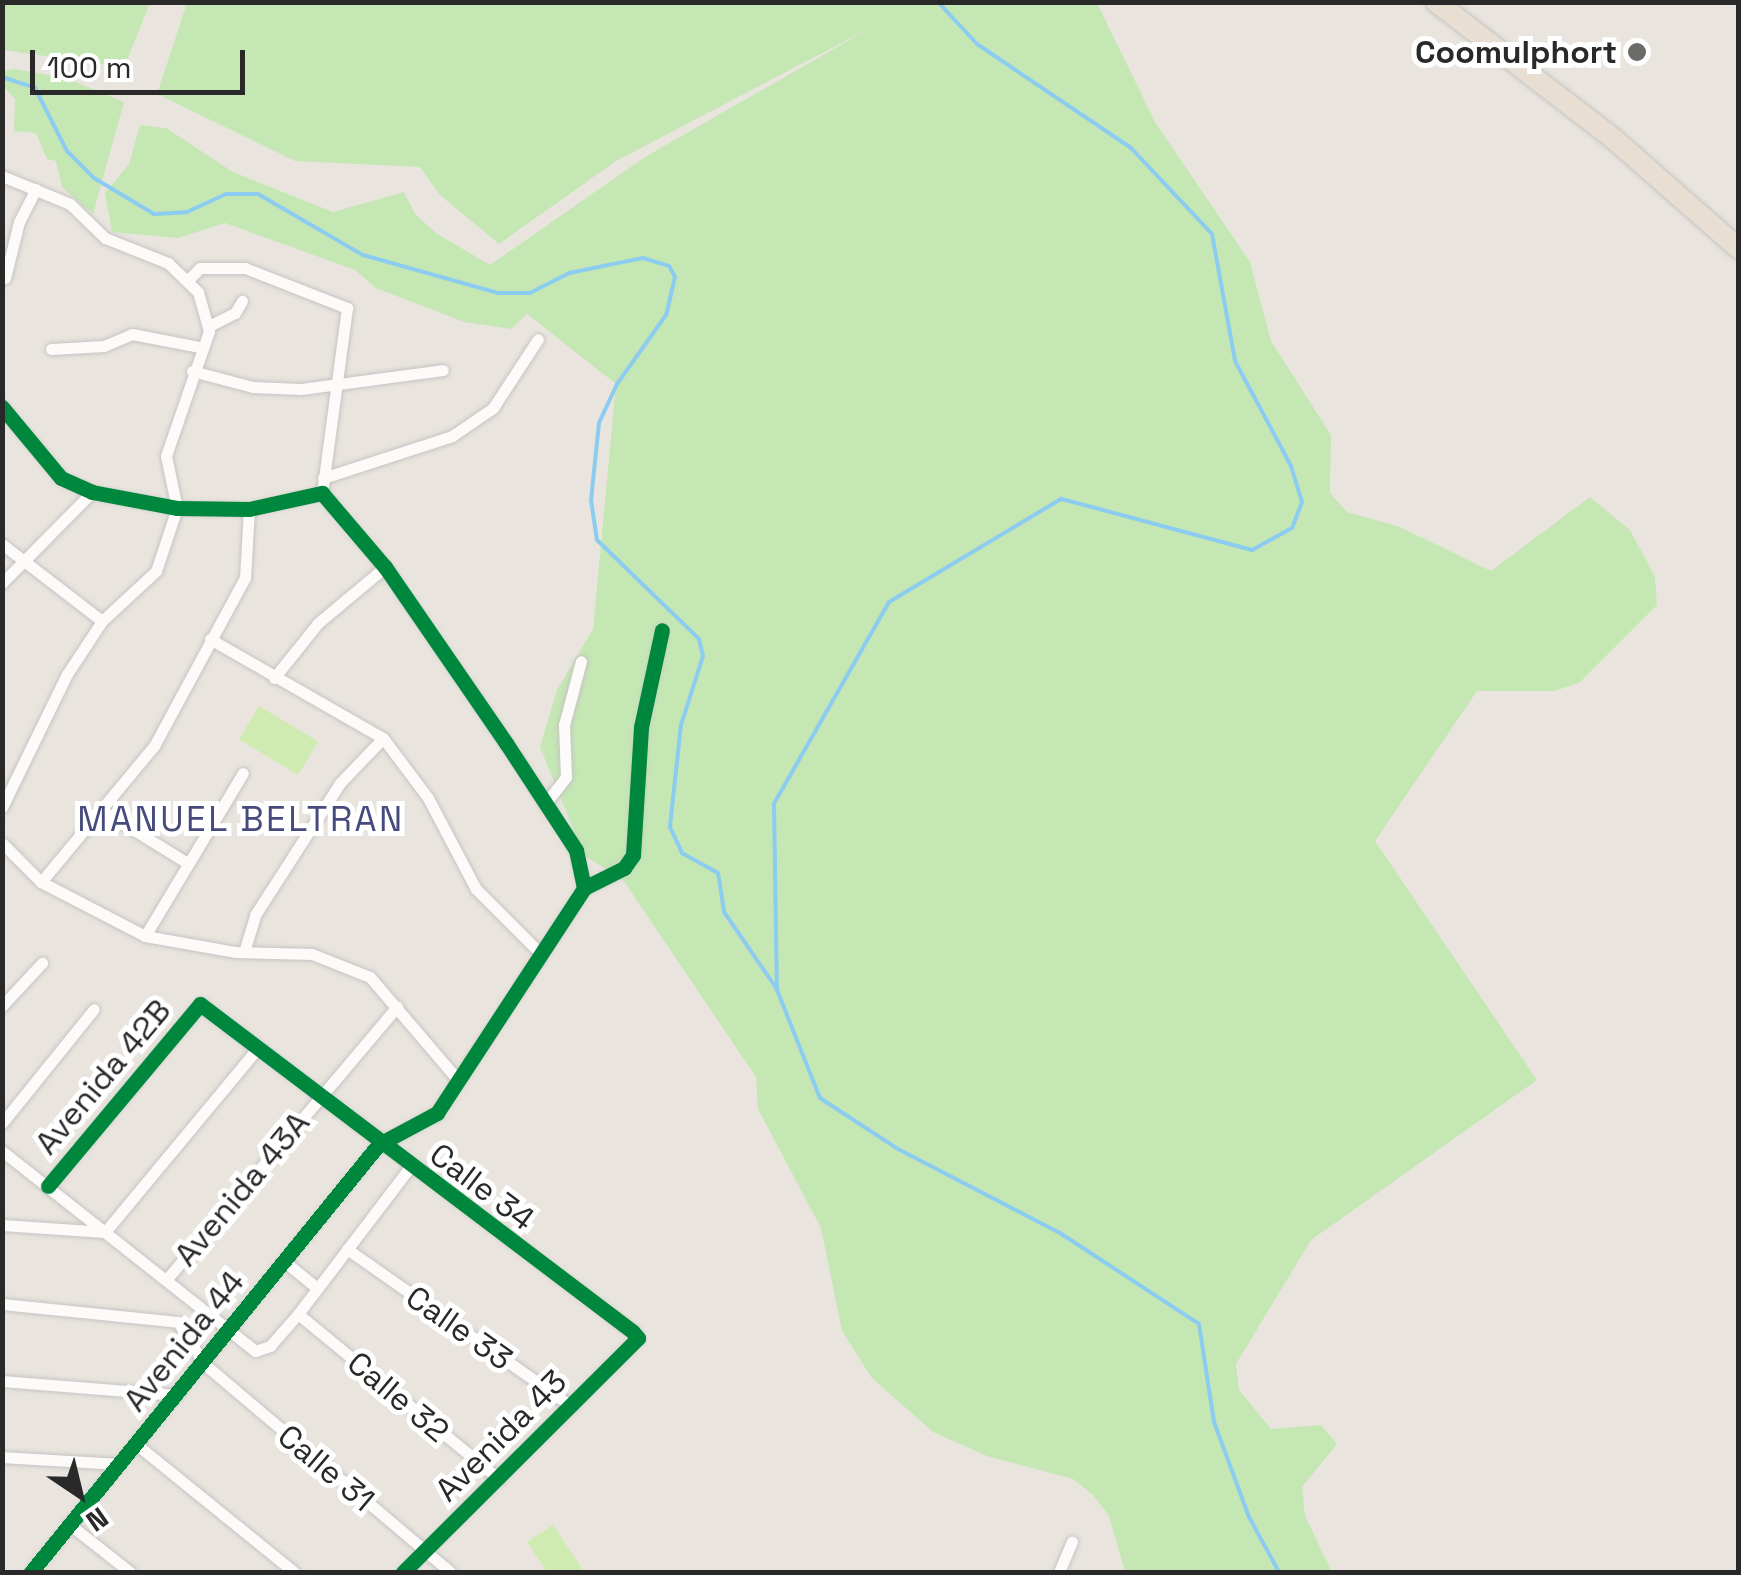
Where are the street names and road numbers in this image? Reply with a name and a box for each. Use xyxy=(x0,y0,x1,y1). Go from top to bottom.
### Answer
street label: Avenida 42B xyxy=(27,992,179,1162)
street label: Avenida 43A xyxy=(166,1104,318,1274)
street label: Calle 34 xyxy=(422,1135,542,1239)
street label: Avenida 44 xyxy=(116,1263,252,1419)
street label: Calle 33 xyxy=(399,1278,519,1378)
street label: Calle 32 xyxy=(340,1344,456,1450)
street label: Avenida 43 xyxy=(428,1363,574,1509)
street label: Calle 31 xyxy=(270,1417,382,1519)

